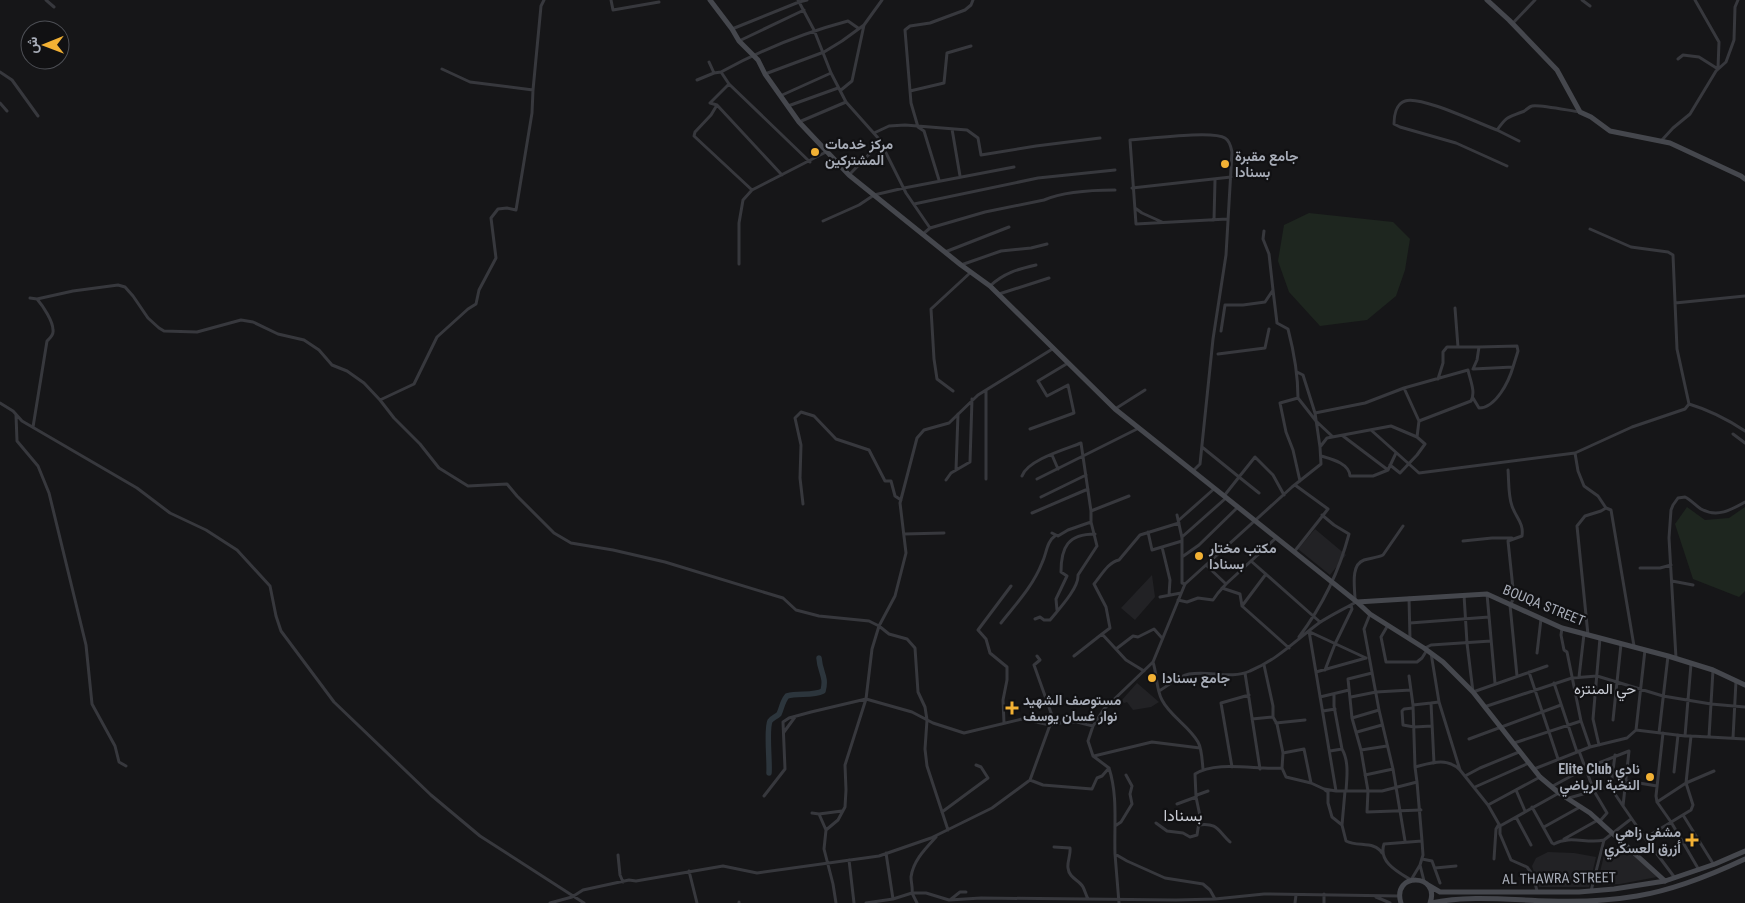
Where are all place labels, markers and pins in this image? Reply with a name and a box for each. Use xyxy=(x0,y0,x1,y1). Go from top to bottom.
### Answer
place label: مركز خدمات المشتركين xyxy=(825,136,893,169)
marker: مركز خدمات المشتركين xyxy=(809,146,821,158)
place label: جامع مقبرة بسنادا xyxy=(1235,148,1299,181)
marker: جامع مقبرة بسنادا xyxy=(1219,158,1231,170)
place label: مكتب مختار بسنادا xyxy=(1208,540,1277,573)
marker: مكتب مختار بسنادا xyxy=(1193,550,1205,562)
place label: جامع بسنادا xyxy=(1162,670,1230,688)
marker: جامع بسنادا xyxy=(1146,672,1158,684)
place label: مستوصف الشهيد نوار غسان يوسف xyxy=(1023,692,1122,725)
marker: مستوصف الشهيد نوار غسان يوسف xyxy=(1005,701,1019,715)
place label: Elite Club نادي النخبة الرياضي xyxy=(1558,761,1640,797)
marker: Elite Club نادي النخبة الرياضي xyxy=(1644,771,1656,783)
place label: مشفى زاهي أزرق العسكري xyxy=(1604,824,1681,860)
marker: مشفى زاهي أزرق العسكري xyxy=(1685,833,1699,847)

